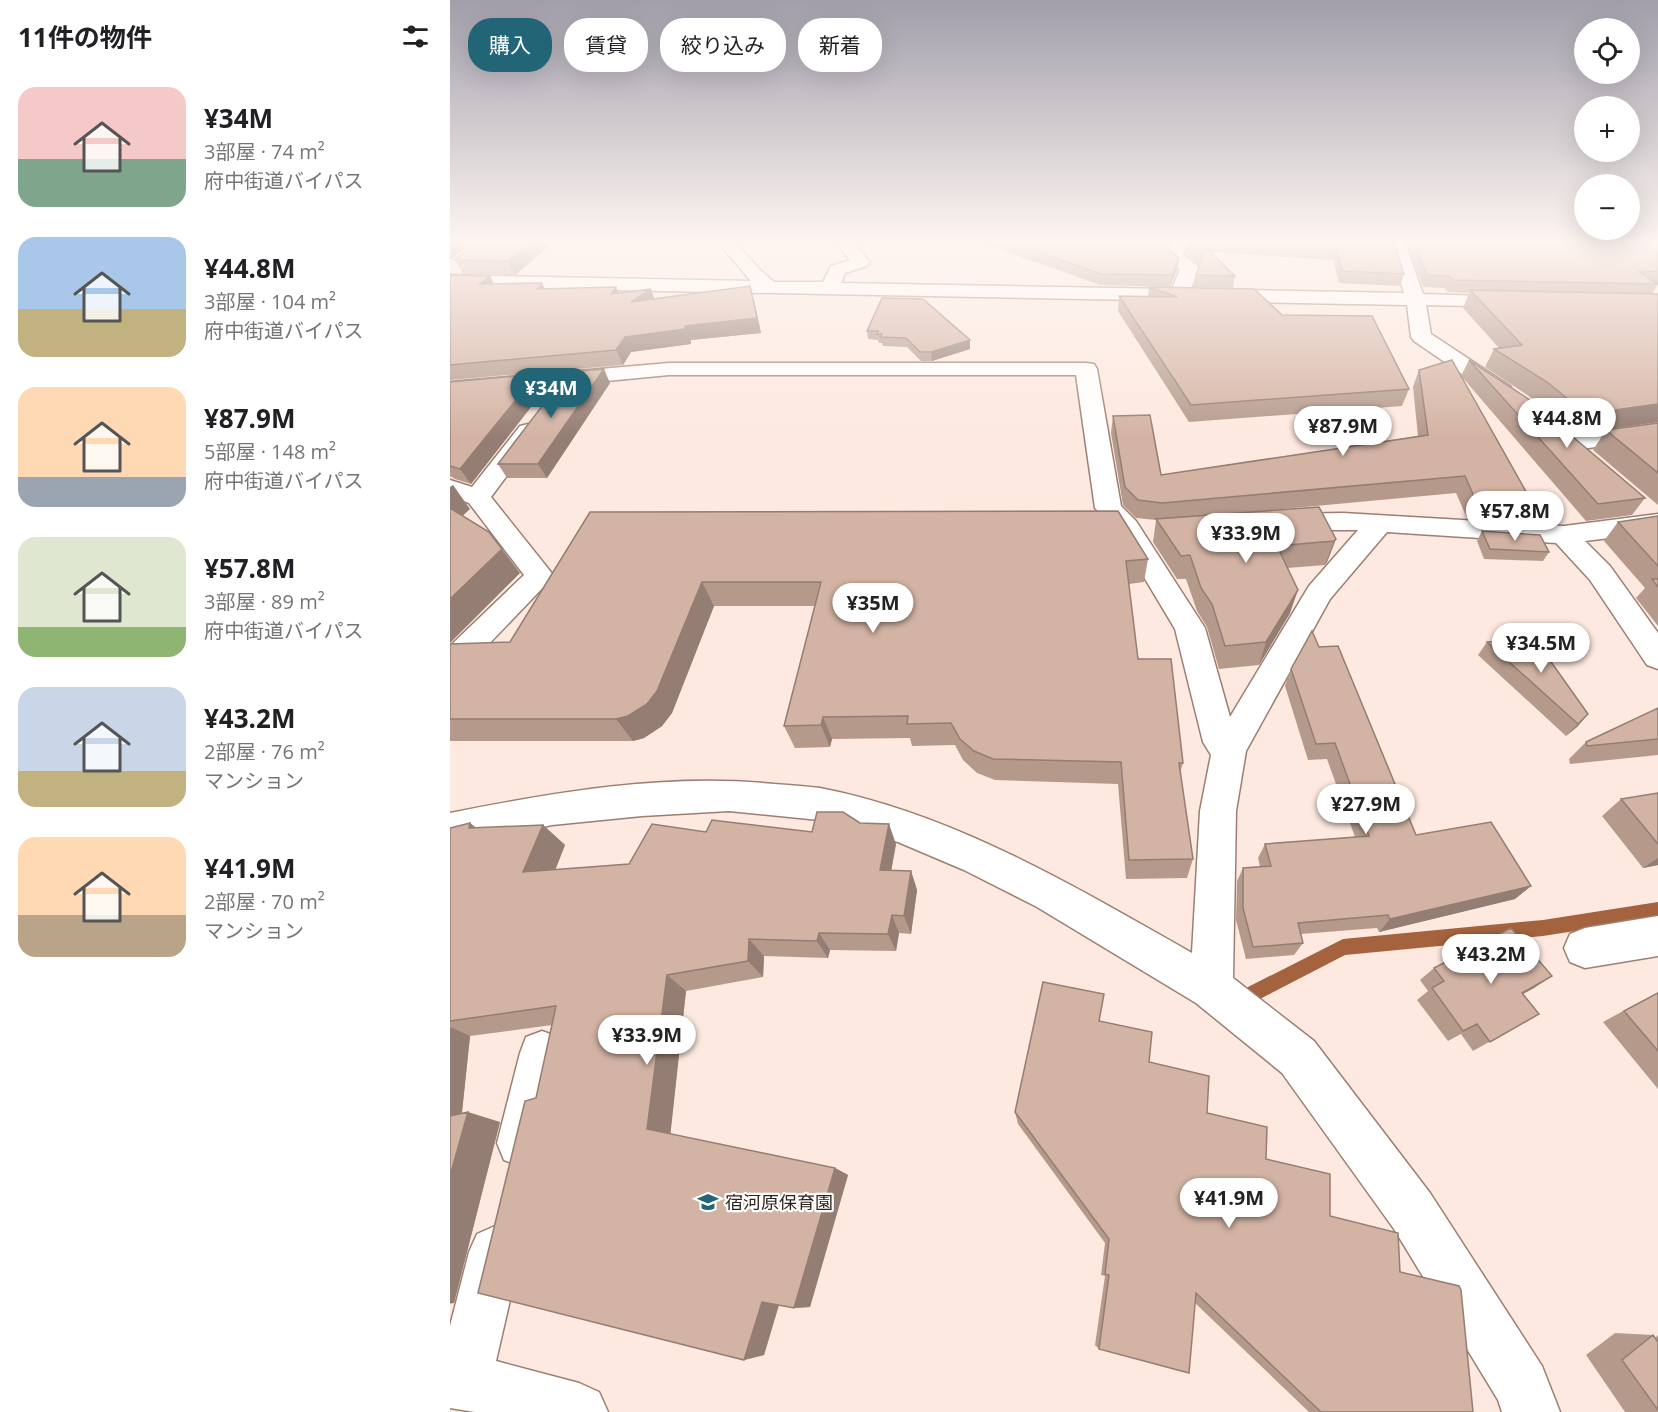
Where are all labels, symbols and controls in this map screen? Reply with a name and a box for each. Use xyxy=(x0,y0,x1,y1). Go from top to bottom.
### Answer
chip: 購入 xyxy=(468,18,552,72)
chip: 賃貸 xyxy=(564,18,648,72)
chip: 絞り込み xyxy=(660,18,786,72)
chip: 新着 xyxy=(798,18,882,72)
map controls xyxy=(1574,18,1640,240)
button: locate xyxy=(1574,18,1640,84)
text: 11件の物件 xyxy=(18,19,152,55)
icon: filters xyxy=(399,20,432,53)
button: + xyxy=(1574,96,1640,162)
text: ¥34M xyxy=(204,100,273,136)
icon: home xyxy=(66,111,138,183)
text: 3部屋 · 74 m² xyxy=(204,138,325,165)
text: 府中街道バイパス xyxy=(204,167,364,194)
button: − xyxy=(1574,174,1640,240)
text: ¥44.8M xyxy=(204,250,295,286)
icon: home xyxy=(66,261,138,333)
text: 3部屋 · 104 m² xyxy=(204,288,336,315)
text: 府中街道バイパス xyxy=(204,317,364,344)
pin: ¥34M xyxy=(515,368,587,419)
text: ¥34M xyxy=(524,374,578,401)
pin: ¥44.8M xyxy=(1518,398,1616,449)
text: ¥87.9M xyxy=(204,400,295,436)
text: ¥44.8M xyxy=(1532,404,1602,431)
pin: ¥87.9M xyxy=(1294,406,1392,457)
icon: home xyxy=(66,411,138,483)
text: ¥87.9M xyxy=(1308,412,1378,439)
text: 5部屋 · 148 m² xyxy=(204,438,336,465)
text: 府中街道バイパス xyxy=(204,467,364,494)
pin: ¥57.8M xyxy=(1466,491,1564,542)
text: ¥57.8M xyxy=(1480,497,1550,524)
pin: ¥33.9M xyxy=(1197,513,1295,564)
text: ¥33.9M xyxy=(1211,519,1281,546)
text: ¥57.8M xyxy=(204,550,295,586)
icon: home xyxy=(66,561,138,633)
pin: ¥35M xyxy=(837,583,909,634)
text: 3部屋 · 89 m² xyxy=(204,588,325,615)
text: ¥35M xyxy=(846,589,900,616)
text: 府中街道バイパス xyxy=(204,617,364,644)
pin: ¥34.5M xyxy=(1492,623,1590,674)
text: ¥34.5M xyxy=(1506,629,1576,656)
text: ¥43.2M xyxy=(204,700,295,736)
icon: home xyxy=(66,711,138,783)
text: 2部屋 · 76 m² xyxy=(204,738,325,765)
text: マンション xyxy=(204,767,304,794)
pin: ¥27.9M xyxy=(1317,784,1415,835)
text: ¥27.9M xyxy=(1331,790,1401,817)
text: ¥41.9M xyxy=(204,850,295,886)
icon: home xyxy=(66,861,138,933)
text: 2部屋 · 70 m² xyxy=(204,888,325,915)
text: マンション xyxy=(204,917,304,944)
pin: ¥43.2M xyxy=(1442,934,1540,985)
text: ¥43.2M xyxy=(1456,940,1526,967)
pin: ¥33.9M xyxy=(598,1015,696,1066)
text: ¥33.9M xyxy=(612,1021,682,1048)
pin: ¥41.9M xyxy=(1180,1178,1278,1229)
text: ¥41.9M xyxy=(1194,1184,1264,1211)
school or university icon: 宿河原保育園 xyxy=(696,1190,720,1214)
place label: 宿河原保育園 xyxy=(725,1190,833,1214)

